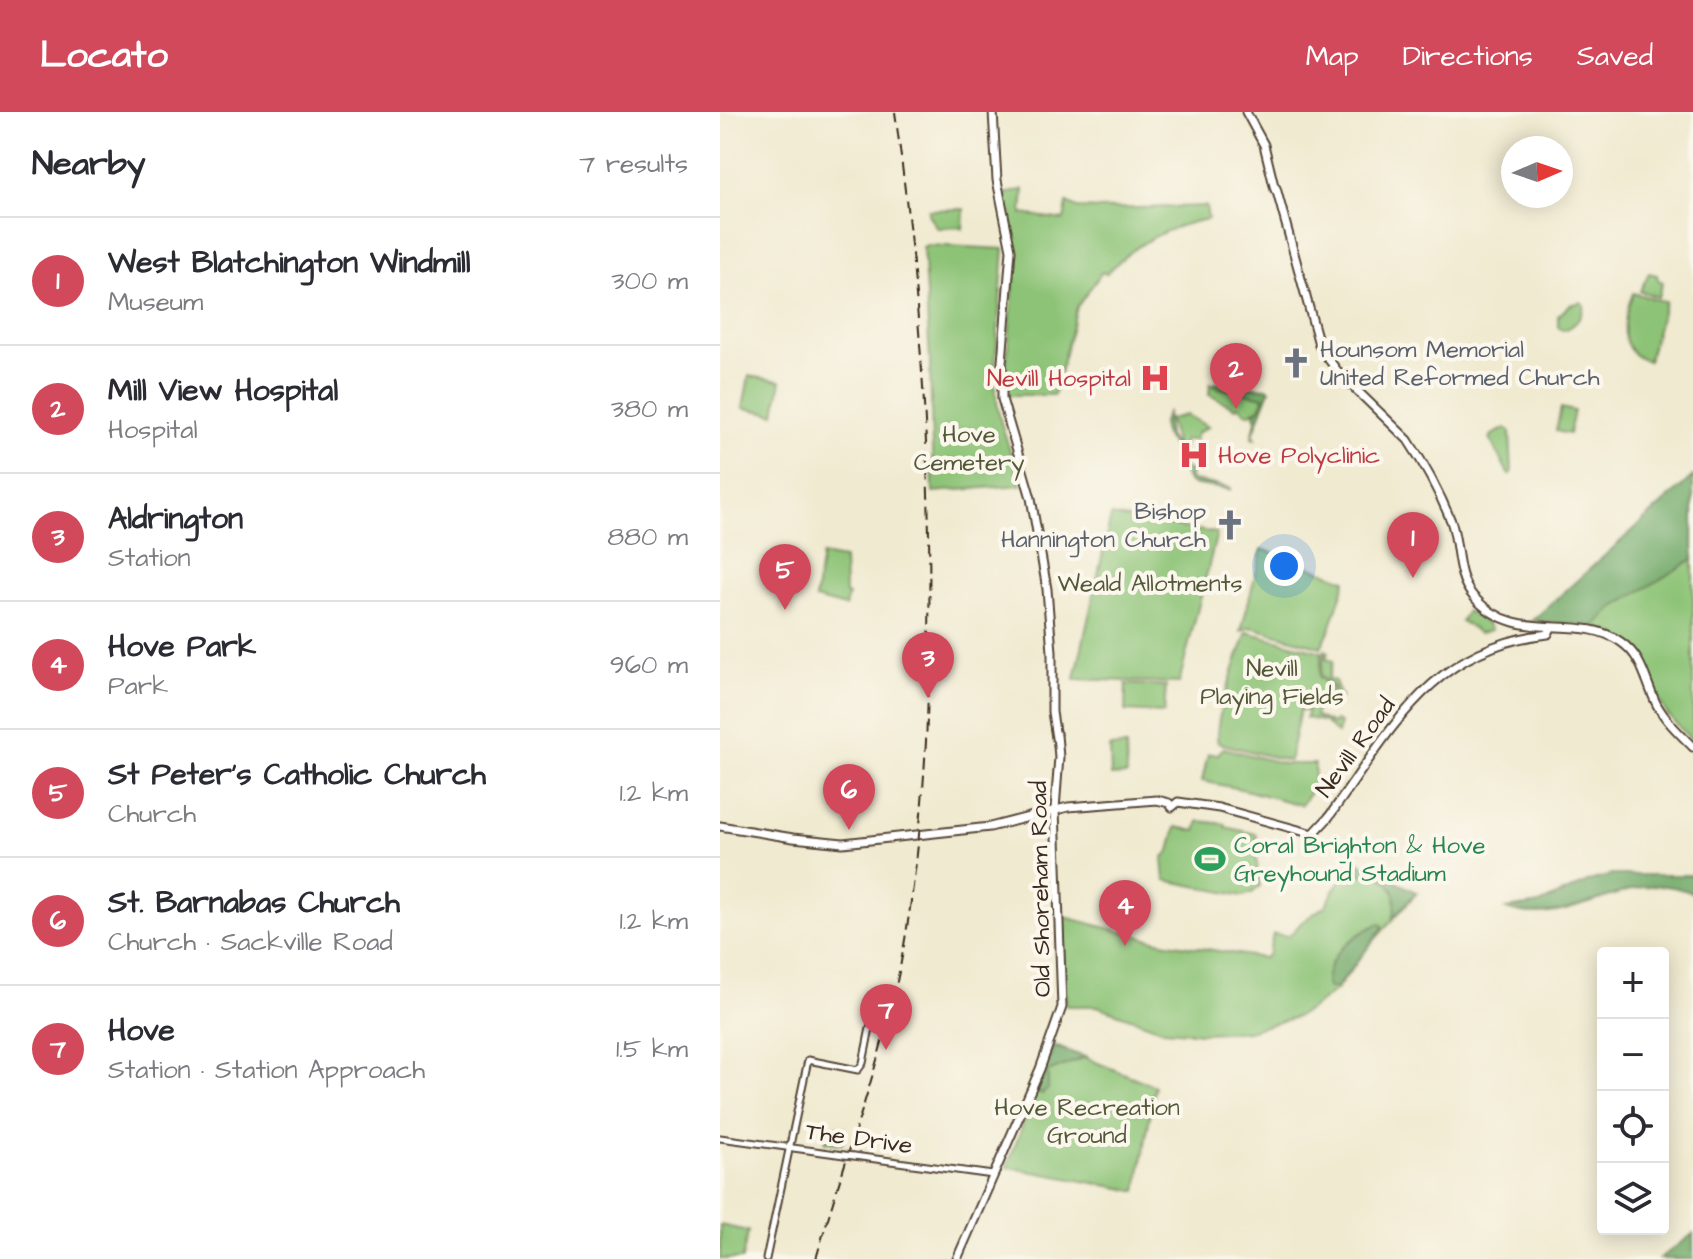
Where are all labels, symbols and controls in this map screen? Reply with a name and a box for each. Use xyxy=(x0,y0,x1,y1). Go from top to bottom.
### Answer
text: Locato xyxy=(40,30,168,82)
text: Map xyxy=(1306,37,1359,76)
text: Directions xyxy=(1403,37,1533,76)
text: Saved xyxy=(1577,37,1653,76)
north arrow xyxy=(1501,136,1573,208)
text: Nearby xyxy=(32,140,146,188)
text: 7 results xyxy=(579,146,688,182)
text: West Blatchington Windmill xyxy=(108,242,470,284)
text: 1 xyxy=(56,263,60,299)
text: 300 m xyxy=(611,263,688,299)
text: Museum xyxy=(108,284,203,320)
place label: Hounsom Memorial United Reformed Church xyxy=(1320,333,1600,395)
pin: 2 xyxy=(1210,343,1262,409)
church icon: Hounsom Memorial United Reformed Church xyxy=(1279,346,1313,380)
hospital icon: Nevill Hospital xyxy=(1138,361,1172,395)
place label: Nevill Hospital xyxy=(987,362,1131,396)
text: Mill View Hospital xyxy=(108,370,338,412)
text: 2 xyxy=(51,391,65,427)
text: 380 m xyxy=(611,391,688,427)
text: Hospital xyxy=(108,412,198,448)
park label: Hove Cemetery xyxy=(914,418,1024,481)
hospital icon: Hove Polyclinic xyxy=(1177,438,1211,472)
place label: Hove Polyclinic xyxy=(1218,439,1380,474)
place label: Bishop Hannington Church xyxy=(1001,495,1206,558)
text: Aldrington xyxy=(108,498,243,540)
church icon: Bishop Hannington Church xyxy=(1213,508,1247,542)
pin: 1 xyxy=(1387,512,1439,578)
text: 3 xyxy=(51,519,65,555)
text: 880 m xyxy=(607,519,688,555)
text: Station xyxy=(108,540,191,576)
pin: 5 xyxy=(759,544,811,610)
your location xyxy=(1264,546,1304,586)
park label: Weald Allotments xyxy=(1058,567,1243,601)
text: Hove Park xyxy=(108,626,256,668)
pin: 3 xyxy=(902,632,954,698)
text: 4 xyxy=(49,647,67,683)
text: 960 m xyxy=(610,647,688,683)
park label: Nevill Playing Fields xyxy=(1200,652,1344,715)
text: Park xyxy=(108,668,168,704)
street label: Nevill Road xyxy=(1308,691,1404,805)
text: St Peter's Catholic Church xyxy=(108,754,486,796)
pin: 6 xyxy=(823,764,875,830)
text: 5 xyxy=(49,775,67,811)
text: 1.2 km xyxy=(620,775,688,811)
street label: Old Shoreham Road xyxy=(1022,781,1060,997)
text: Church xyxy=(108,796,196,832)
place label: Coral Brighton & Hove Greyhound Stadium xyxy=(1234,829,1486,892)
sports icon: Coral Brighton & Hove Greyhound Stadium xyxy=(1193,842,1227,876)
pin: 4 xyxy=(1099,880,1151,946)
text: St. Barnabas Church xyxy=(108,882,400,924)
text: 6 xyxy=(50,903,66,939)
text: 1.2 km xyxy=(620,903,688,939)
text: Church · Sackville Road xyxy=(108,924,393,960)
map controls xyxy=(1597,947,1669,1235)
button: + xyxy=(1597,947,1669,1019)
pin: 7 xyxy=(860,984,912,1050)
text: Hove xyxy=(108,1010,175,1052)
button: − xyxy=(1597,1019,1669,1091)
text: 7 xyxy=(50,1031,66,1067)
text: 1.5 km xyxy=(616,1031,688,1067)
text: Station · Station Approach xyxy=(108,1052,425,1088)
park label: Hove Recreation Ground xyxy=(994,1091,1180,1153)
button: locate xyxy=(1597,1091,1669,1163)
street label: The Drive xyxy=(803,1115,914,1163)
button: layers xyxy=(1597,1163,1669,1235)

